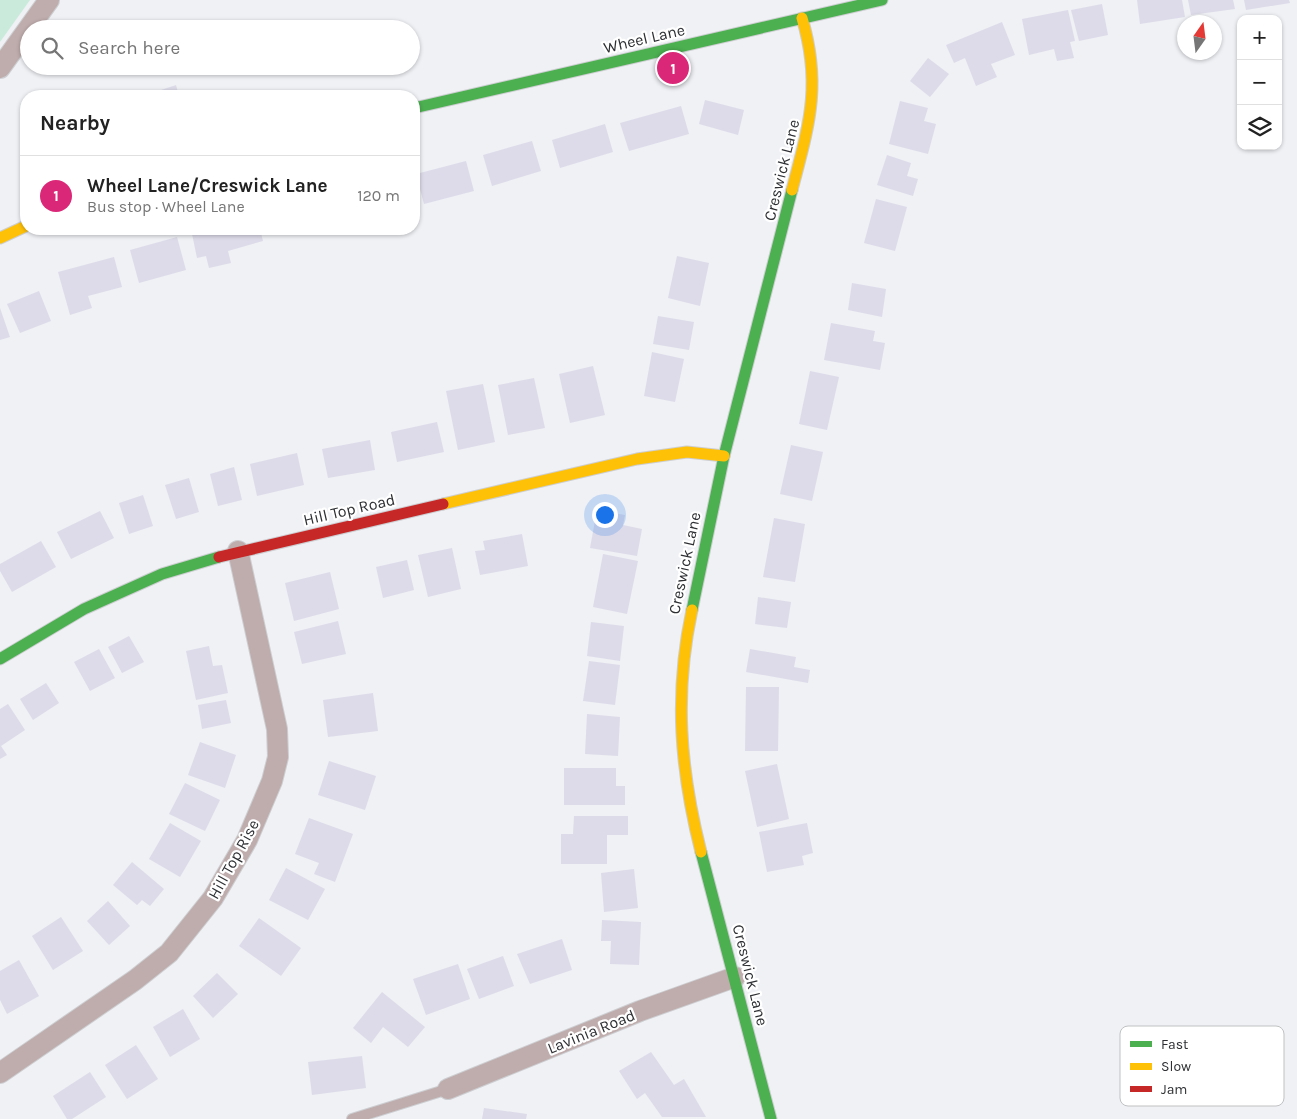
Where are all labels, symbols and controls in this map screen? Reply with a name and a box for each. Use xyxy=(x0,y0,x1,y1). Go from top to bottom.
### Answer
north arrow xyxy=(1177,15,1222,60)
map controls xyxy=(1237,15,1282,150)
button: + xyxy=(1237,15,1282,60)
search box xyxy=(20,20,420,75)
street label: Wheel Lane xyxy=(602,20,687,57)
icon: search xyxy=(38,34,66,62)
text: Search here xyxy=(78,37,180,59)
pin: 1 xyxy=(657,49,689,87)
button: − xyxy=(1237,60,1282,105)
button: layers xyxy=(1237,105,1282,150)
text: Nearby xyxy=(40,111,110,135)
street label: Creswick Lane xyxy=(760,117,803,223)
text: Wheel Lane/Creswick Lane xyxy=(87,175,328,197)
text: 1 xyxy=(53,186,59,205)
text: 120 m xyxy=(357,186,400,205)
text: Bus stop · Wheel Lane xyxy=(87,197,245,216)
street label: Hill Top Road xyxy=(301,490,397,529)
your location xyxy=(592,502,618,528)
street label: Creswick Lane xyxy=(664,510,705,616)
street label: Hill Top Rise xyxy=(204,816,263,902)
street label: Creswick Lane xyxy=(729,922,772,1028)
street label: Lavinia Road xyxy=(545,1005,638,1058)
legend xyxy=(1120,1026,1284,1106)
text: Fast xyxy=(1161,1036,1188,1053)
text: Slow xyxy=(1161,1058,1191,1075)
text: Jam xyxy=(1161,1081,1187,1098)

